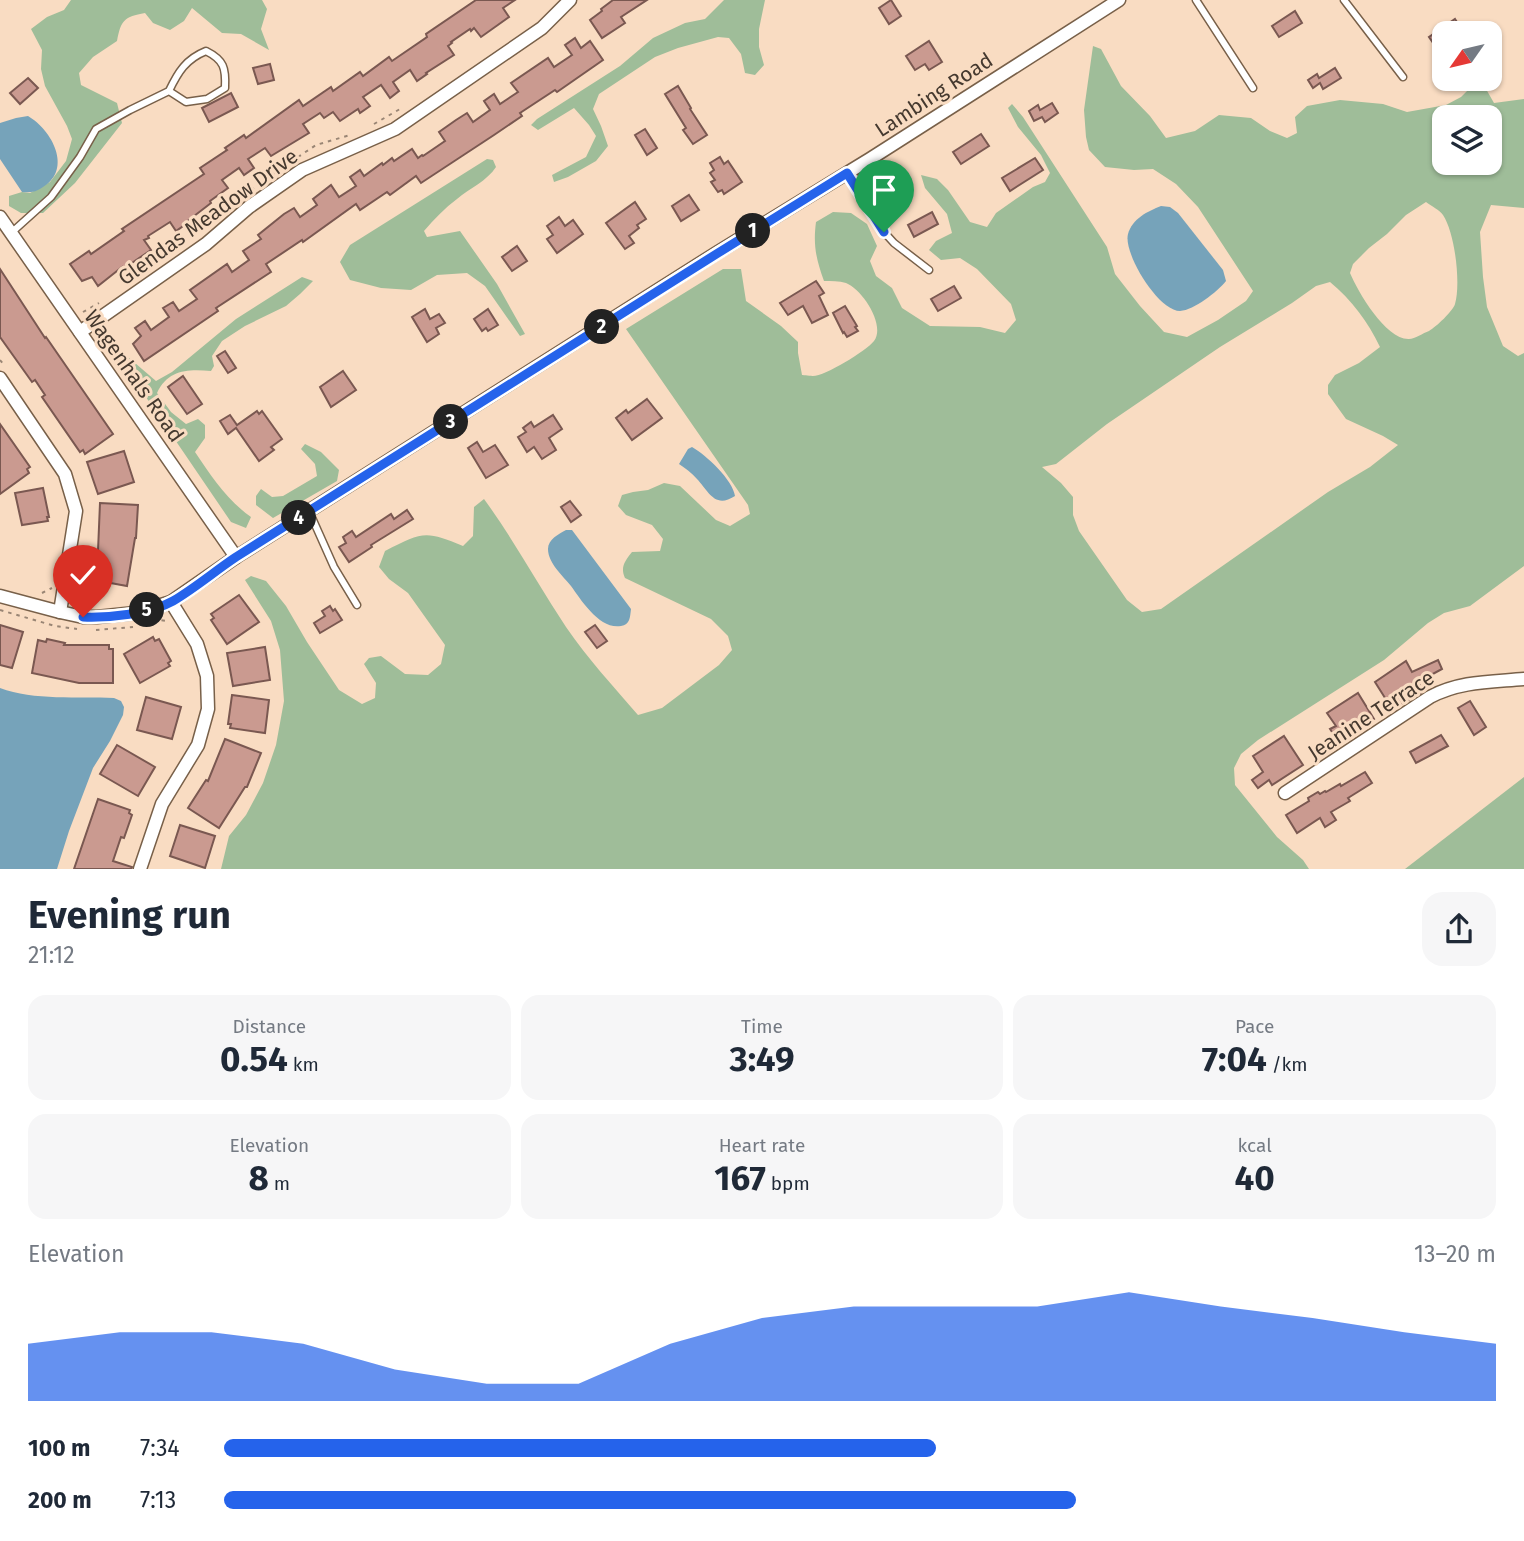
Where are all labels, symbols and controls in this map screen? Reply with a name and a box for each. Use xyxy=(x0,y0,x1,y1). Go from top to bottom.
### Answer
north arrow xyxy=(1432,21,1502,91)
map controls xyxy=(1432,21,1502,175)
street label: Lambing Road xyxy=(870,47,998,143)
button: layers xyxy=(1432,105,1502,175)
street label: Glendas Meadow Drive xyxy=(113,143,303,291)
pin xyxy=(854,160,914,232)
icon: arrive xyxy=(865,171,903,209)
pin: 1 xyxy=(736,214,770,248)
text: 1 xyxy=(748,219,757,242)
street label: Wagenhals Road xyxy=(79,305,189,447)
pin: 2 xyxy=(584,310,620,344)
text: 2 xyxy=(597,315,606,338)
pin: 3 xyxy=(434,404,468,440)
text: 3 xyxy=(446,410,455,433)
pin: 4 xyxy=(282,500,316,536)
text: 4 xyxy=(293,506,304,529)
pin xyxy=(53,545,113,617)
icon: check xyxy=(64,556,102,594)
pin: 5 xyxy=(130,592,164,628)
text: 5 xyxy=(141,598,152,621)
street label: Jeanine Terrace xyxy=(1303,664,1439,766)
text: Evening run xyxy=(28,892,231,938)
button: share xyxy=(1422,892,1496,966)
text: 21:12 xyxy=(28,941,75,969)
text: Distance xyxy=(232,1015,306,1038)
text: Time xyxy=(741,1015,783,1038)
text: Pace xyxy=(1235,1015,1274,1038)
text: 0.54 xyxy=(220,1038,288,1080)
text: 3:49 xyxy=(729,1038,795,1080)
text: 7:04 xyxy=(1202,1038,1267,1080)
text: km xyxy=(288,1053,319,1076)
text: /km xyxy=(1267,1053,1308,1076)
text: Elevation xyxy=(230,1134,309,1157)
text: Heart rate xyxy=(719,1134,805,1157)
text: kcal xyxy=(1238,1134,1272,1157)
text: 8 xyxy=(248,1157,269,1199)
text: 167 xyxy=(714,1157,766,1199)
text: 40 xyxy=(1235,1157,1275,1199)
text: m xyxy=(269,1172,290,1195)
text: bpm xyxy=(766,1172,810,1195)
text: Elevation xyxy=(28,1240,124,1268)
text: 13–20 m xyxy=(1414,1240,1496,1268)
text: 100 m xyxy=(28,1434,90,1462)
text: 7:34 xyxy=(140,1434,180,1462)
text: 200 m xyxy=(28,1486,92,1514)
text: 7:13 xyxy=(140,1486,176,1514)

